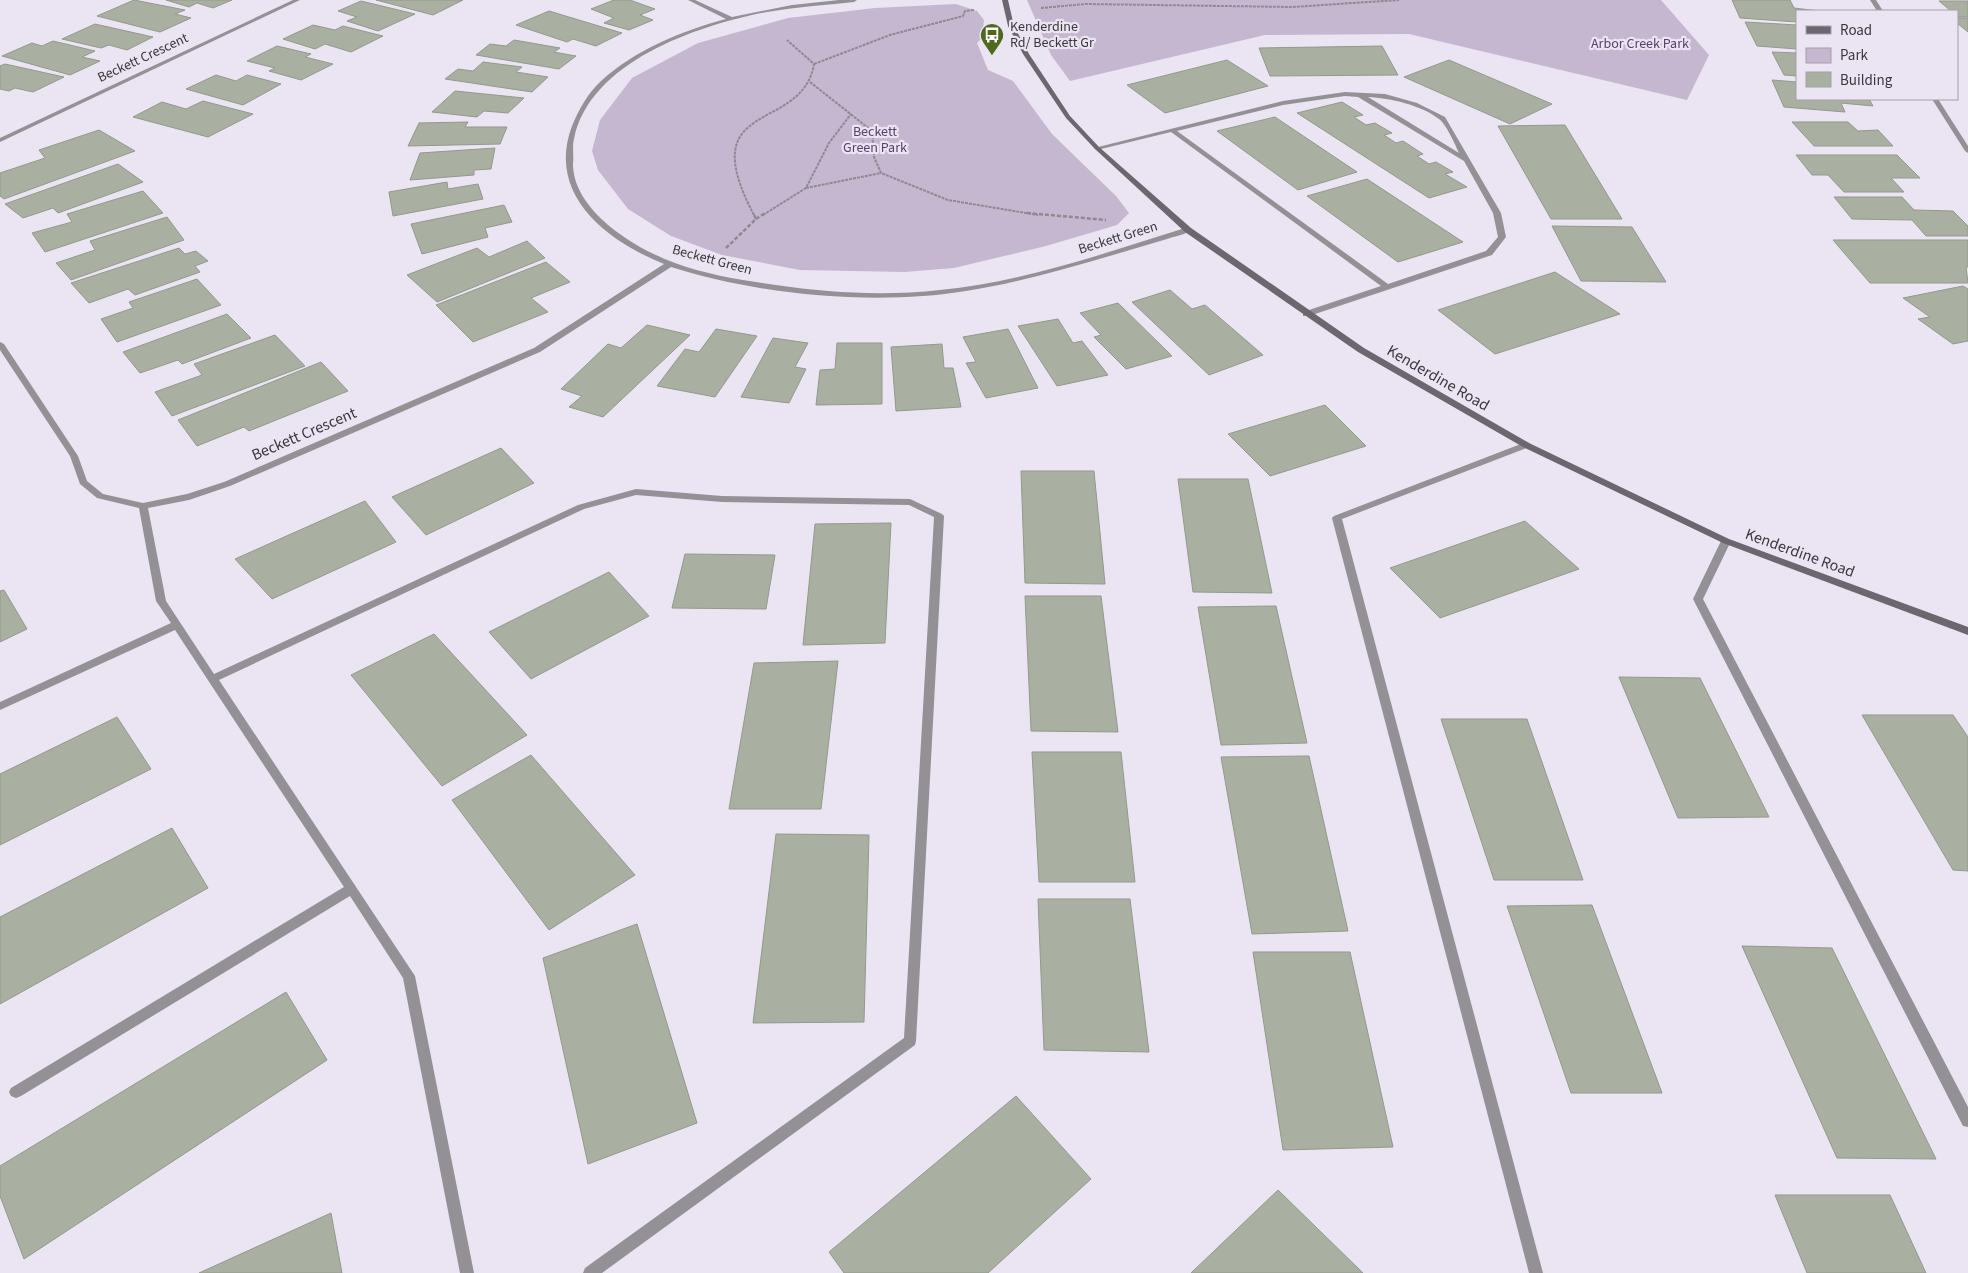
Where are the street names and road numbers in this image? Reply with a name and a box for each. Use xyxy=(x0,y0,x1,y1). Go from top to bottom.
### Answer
street label: Beckett Crescent xyxy=(94,28,192,88)
street label: Beckett Green xyxy=(1076,216,1160,260)
street label: Beckett Green xyxy=(670,240,754,280)
street label: Kenderdine Road xyxy=(1383,340,1493,416)
street label: Beckett Crescent xyxy=(248,402,360,466)
street label: Kenderdine Road xyxy=(1742,523,1858,583)

